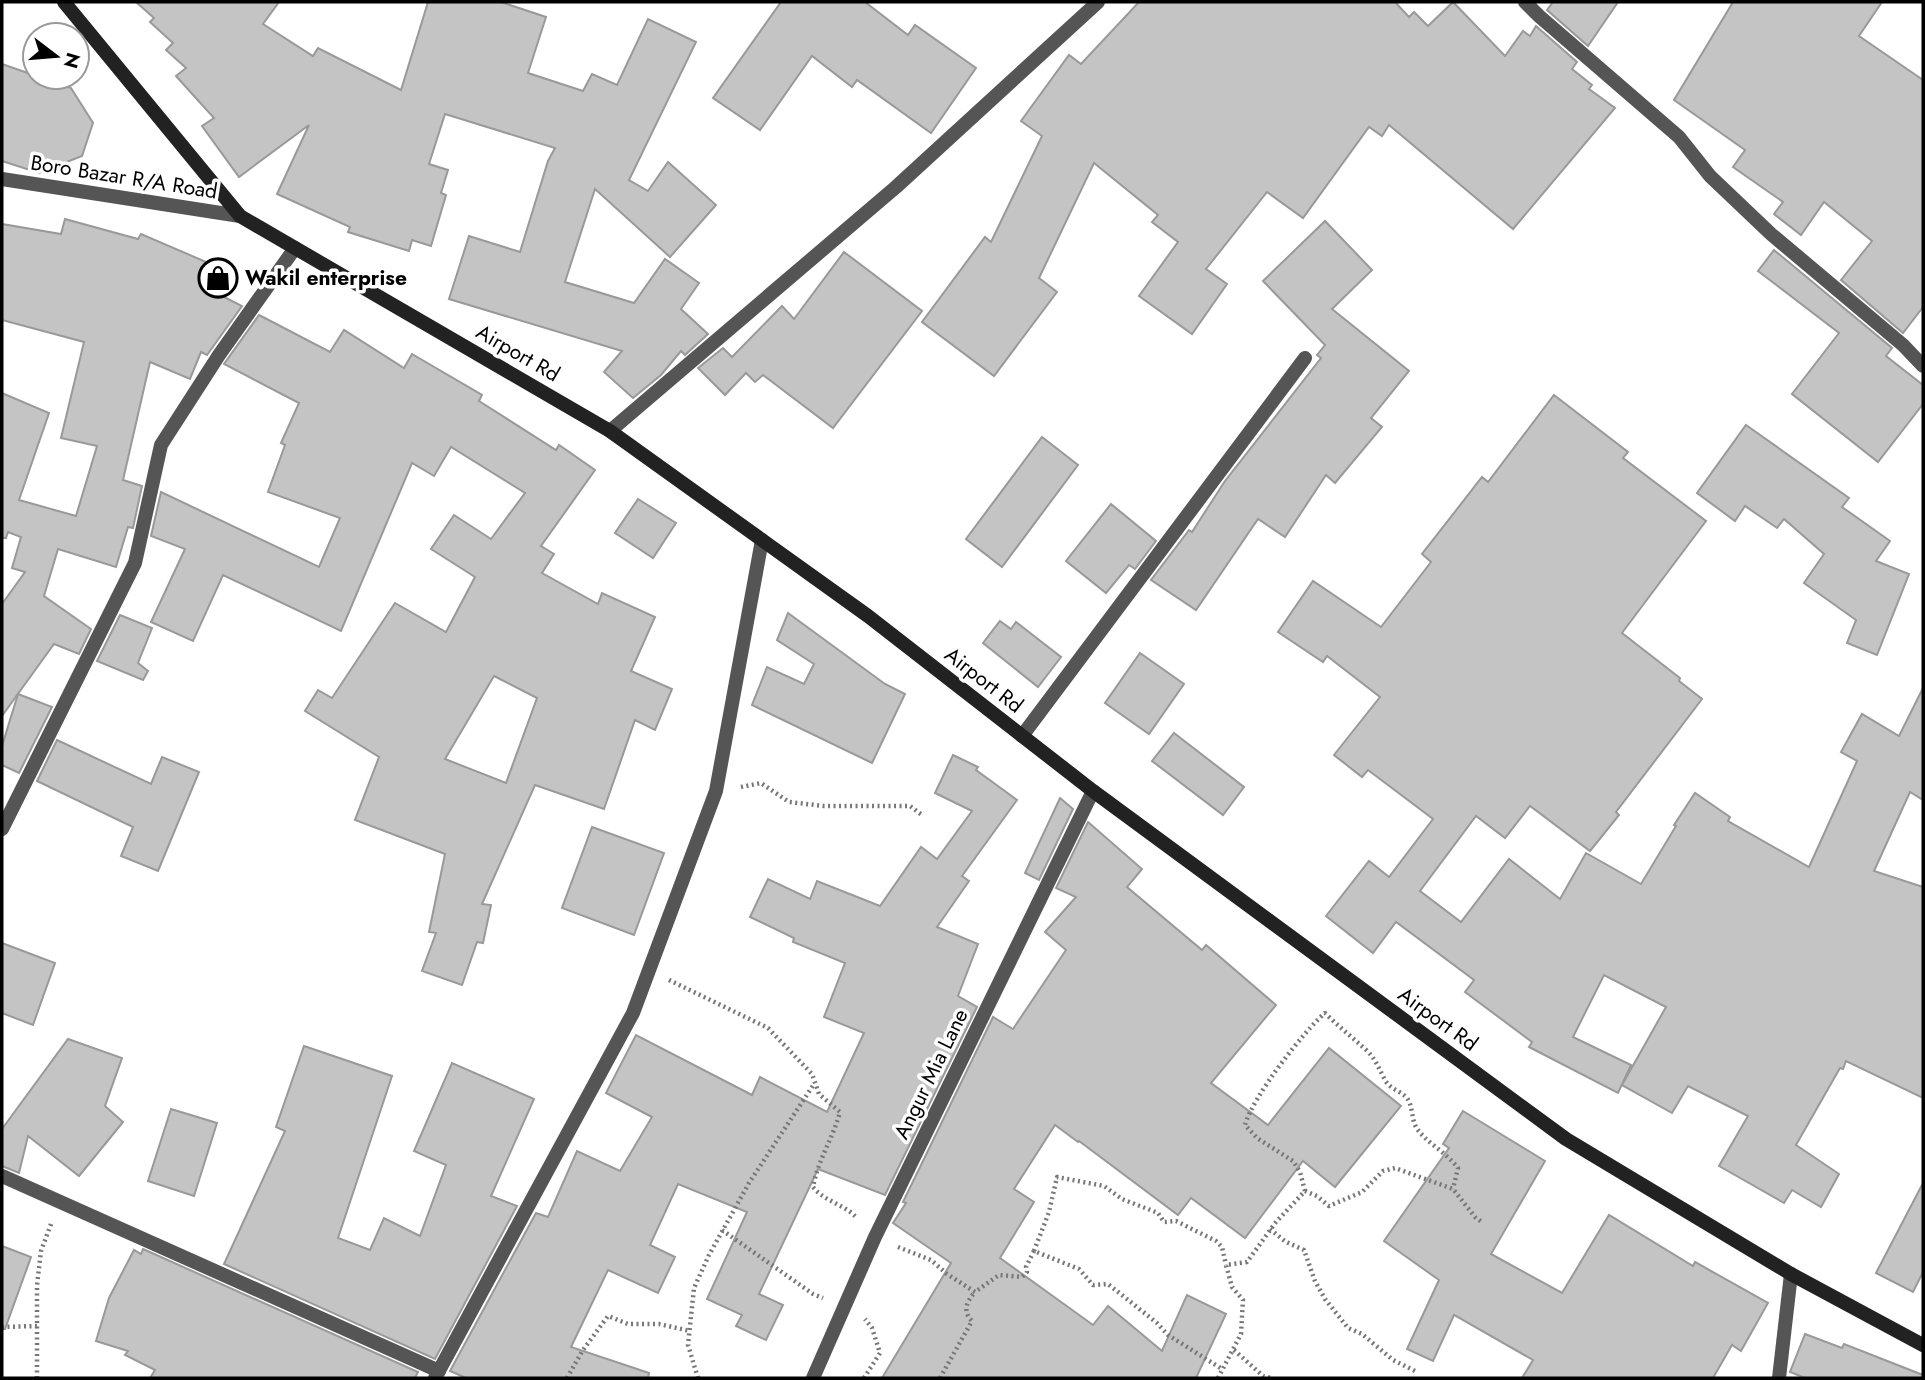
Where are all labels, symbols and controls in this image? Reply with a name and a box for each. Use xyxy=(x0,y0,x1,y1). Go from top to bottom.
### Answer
north arrow xyxy=(21,21,91,91)
text: N xyxy=(57,50,87,72)
street label: Boro Bazar R/A Road xyxy=(28,147,220,207)
shop icon: Wakil enterprise xyxy=(197,257,239,299)
place label: Wakil enterprise xyxy=(245,263,407,293)
street label: Airport Rd xyxy=(471,317,565,389)
street label: Airport Rd xyxy=(938,640,1030,720)
street label: Airport Rd xyxy=(1392,980,1484,1058)
street label: Angur Mia Lane xyxy=(886,1004,976,1144)

